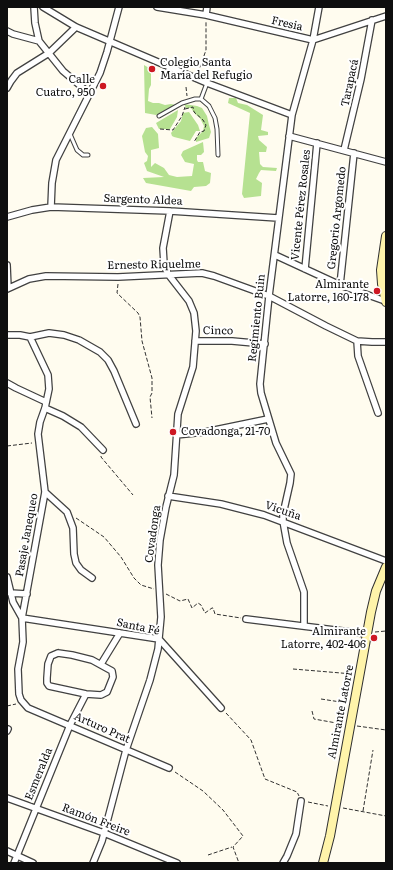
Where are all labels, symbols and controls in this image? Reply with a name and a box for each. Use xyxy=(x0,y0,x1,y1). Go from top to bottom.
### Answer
street label: Fresia xyxy=(270,14,304,34)
place label: Colegio Santa María del Refugio xyxy=(160,56,253,82)
street label: Tarapacá xyxy=(339,58,361,108)
marker: Colegio Santa María del Refugio xyxy=(147,64,157,74)
place label: Calle Cuatro, 950 xyxy=(36,73,95,99)
marker: Calle Cuatro, 950 xyxy=(98,81,108,91)
street label: Vicente Pérez Rosales xyxy=(289,149,313,261)
street label: Gregorio Argomedo xyxy=(325,166,349,270)
street label: Sargento Aldea xyxy=(103,192,183,208)
street label: Ernesto Riquelme xyxy=(107,258,201,272)
street label: Regimiento Buin xyxy=(246,273,268,363)
place label: Almirante Latorre, 160-178 xyxy=(288,278,369,304)
marker: Almirante Latorre, 160-178 xyxy=(372,286,382,296)
street label: Cinco xyxy=(203,324,233,338)
place label: Covadonga, 21-70 xyxy=(181,425,270,439)
marker: Covadonga, 21-70 xyxy=(168,427,178,437)
street label: Pasaje Janequeo xyxy=(13,492,41,578)
street label: Vicuña xyxy=(263,499,303,523)
street label: Covadonga xyxy=(142,504,164,564)
street label: Santa Fé xyxy=(115,616,161,638)
place label: Almirante Latorre, 402-406 xyxy=(281,625,366,651)
marker: Almirante Latorre, 402-406 xyxy=(369,633,379,643)
street label: Almirante Latorre xyxy=(325,664,357,760)
street label: Arturo Prat xyxy=(72,710,132,746)
street label: Esmeralda xyxy=(22,746,56,802)
street label: Ramón Freire xyxy=(60,801,132,839)

